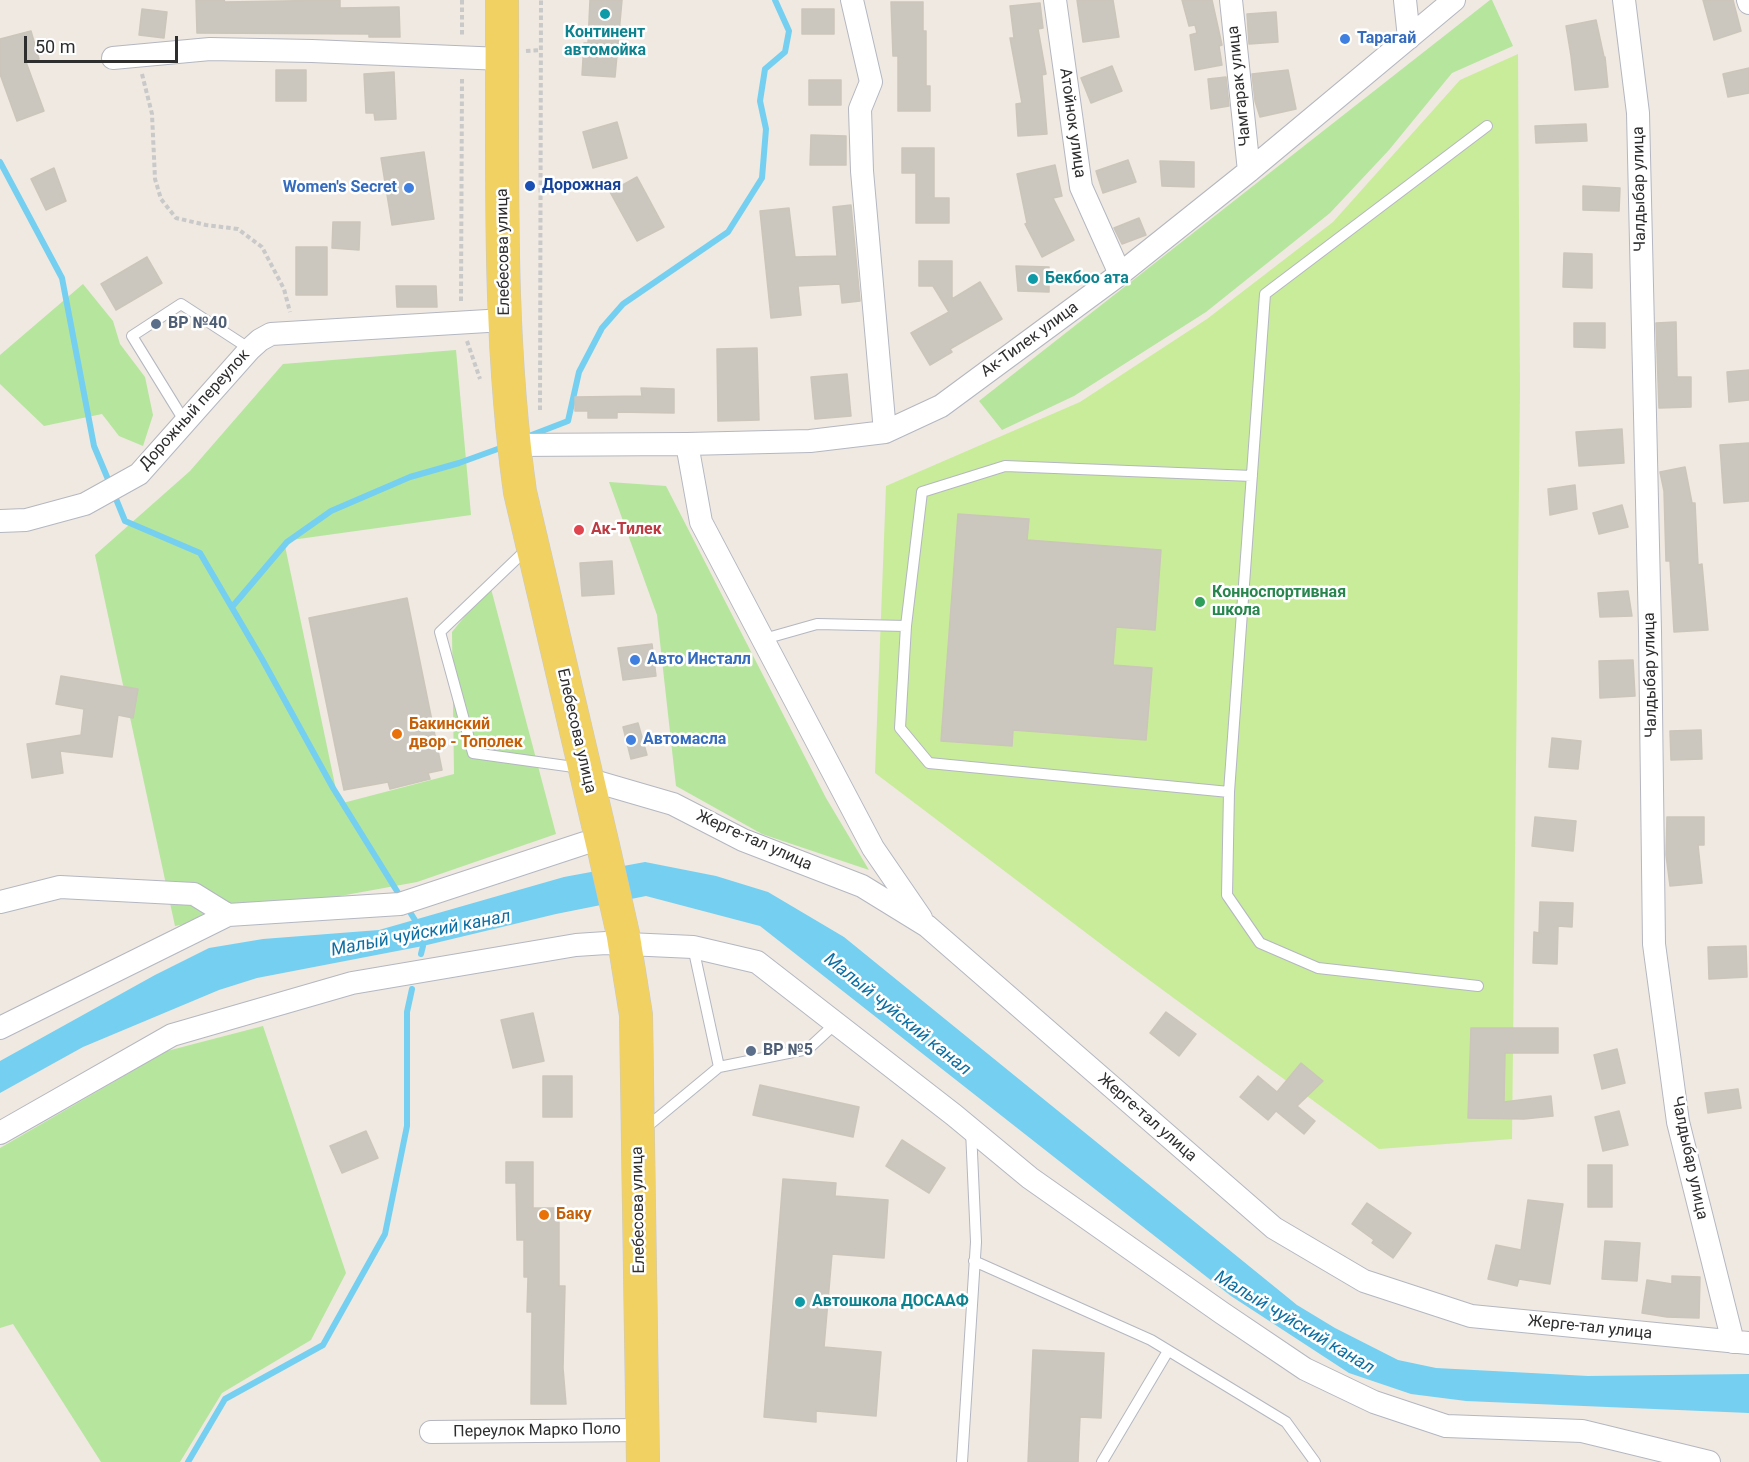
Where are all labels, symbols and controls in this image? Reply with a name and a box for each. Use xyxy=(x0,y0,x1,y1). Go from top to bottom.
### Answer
marker: Континент автомойка xyxy=(598,7,612,21)
place label: Континент автомойка xyxy=(564,23,646,61)
scale bar xyxy=(27,24,182,62)
street label: Чамгарак улица xyxy=(1224,25,1256,147)
place label: Тарагай xyxy=(1357,29,1416,49)
marker: Тарагай xyxy=(1338,32,1352,46)
text: 50 m xyxy=(35,36,75,57)
street label: Атойнок улица xyxy=(1055,67,1089,179)
street label: Чалдыбар улица xyxy=(1629,126,1651,252)
place label: Дорожная xyxy=(542,176,621,196)
place label: Women's Secret xyxy=(283,178,397,198)
marker: Дорожная xyxy=(523,179,537,193)
marker: Women's Secret xyxy=(402,181,416,195)
street label: Елебесова улица xyxy=(493,188,515,316)
place label: Бекбоо ата xyxy=(1045,269,1129,289)
marker: Бекбоо ата xyxy=(1026,272,1040,286)
street label: Ак-Тилек улица xyxy=(978,298,1082,382)
place label: BP №40 xyxy=(168,314,227,334)
marker: BP №40 xyxy=(149,317,163,331)
street label: Дорожный переулок xyxy=(136,346,254,474)
place label: Ак-Тилек xyxy=(591,520,662,540)
marker: Ак-Тилек xyxy=(572,523,586,537)
place label: Конноспортивная школа xyxy=(1212,583,1346,621)
marker: Конноспортивная школа xyxy=(1193,595,1207,609)
street label: Чалдыбар улица xyxy=(1640,612,1662,738)
place label: Авто Инсталл xyxy=(647,650,751,670)
marker: Авто Инсталл xyxy=(628,653,642,667)
street label: Елебесова улица xyxy=(552,667,600,795)
place label: Бакинский двор - Тополек xyxy=(409,715,523,753)
marker: Бакинский двор - Тополек xyxy=(390,727,404,741)
place label: Автомасла xyxy=(643,730,726,750)
marker: Автомасла xyxy=(624,733,638,747)
street label: Жерге-тал улица xyxy=(693,807,815,875)
water label: Малый чуйский канал xyxy=(329,906,513,962)
water label: Малый чуйский канал xyxy=(819,949,975,1081)
place label: BP №5 xyxy=(763,1041,813,1061)
marker: BP №5 xyxy=(744,1044,758,1058)
street label: Жерге-тал улица xyxy=(1094,1070,1200,1166)
street label: Чалдыбар улица xyxy=(1667,1095,1711,1221)
street label: Елебесова улица xyxy=(628,1146,650,1274)
place label: Баку xyxy=(556,1205,592,1225)
marker: Баку xyxy=(537,1208,551,1222)
water label: Малый чуйский канал xyxy=(1210,1267,1378,1379)
place label: Автошкола ДОСААФ xyxy=(812,1292,969,1312)
marker: Автошкола ДОСААФ xyxy=(793,1295,807,1309)
street label: Жерге-тал улица xyxy=(1527,1312,1653,1344)
street label: Переулок Марко Поло xyxy=(453,1420,621,1442)

